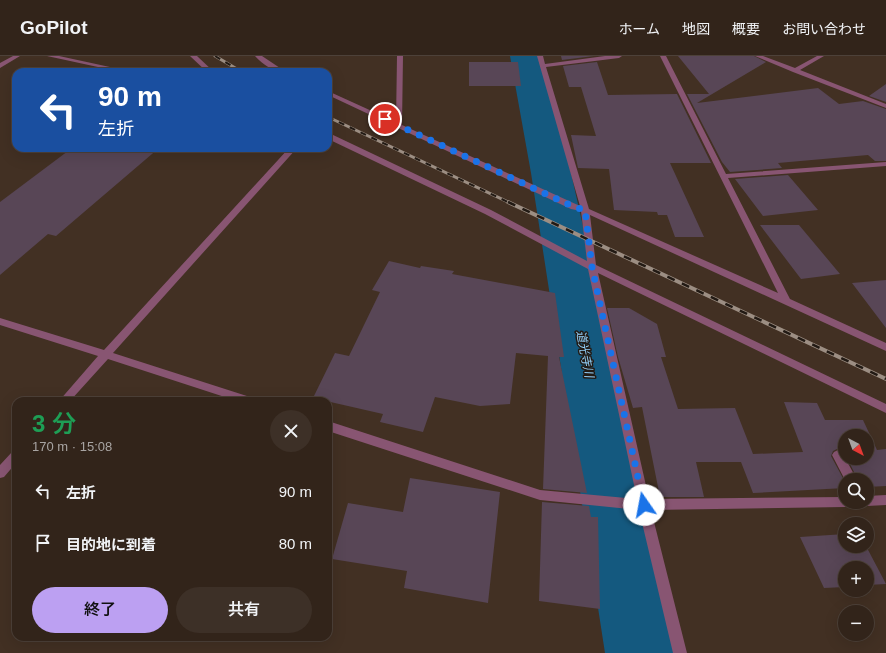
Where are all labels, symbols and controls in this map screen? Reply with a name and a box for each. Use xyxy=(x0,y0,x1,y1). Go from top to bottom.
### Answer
text: GoPilot xyxy=(20,17,88,38)
text: ホーム xyxy=(618,21,660,37)
text: 地図 xyxy=(682,21,710,37)
text: 概要 xyxy=(732,21,760,37)
text: お問い合わせ xyxy=(782,21,866,37)
text: 90 m xyxy=(98,81,162,112)
icon: left xyxy=(32,84,84,136)
pin xyxy=(368,102,402,136)
icon: arrive xyxy=(374,108,396,130)
text: 左折 xyxy=(98,119,134,139)
water label: 道光寺川 xyxy=(574,329,597,381)
text: 3 分 xyxy=(32,410,76,437)
button: close xyxy=(270,410,312,452)
north arrow xyxy=(838,429,874,465)
map controls xyxy=(838,429,874,641)
text: 170 m · 15:08 xyxy=(32,439,112,454)
button: search xyxy=(838,473,874,509)
icon: left xyxy=(32,480,54,502)
text: 90 m xyxy=(279,483,312,500)
text: 左折 xyxy=(66,484,96,501)
position arrow xyxy=(623,484,665,526)
button: layers xyxy=(838,517,874,553)
icon: arrive xyxy=(32,532,54,554)
text: 80 m xyxy=(279,535,312,552)
text: 目的地に到着 xyxy=(66,536,156,553)
button: + xyxy=(838,561,874,597)
button: 終了 xyxy=(32,587,168,633)
button: 共有 xyxy=(176,587,312,633)
button: − xyxy=(838,605,874,641)

